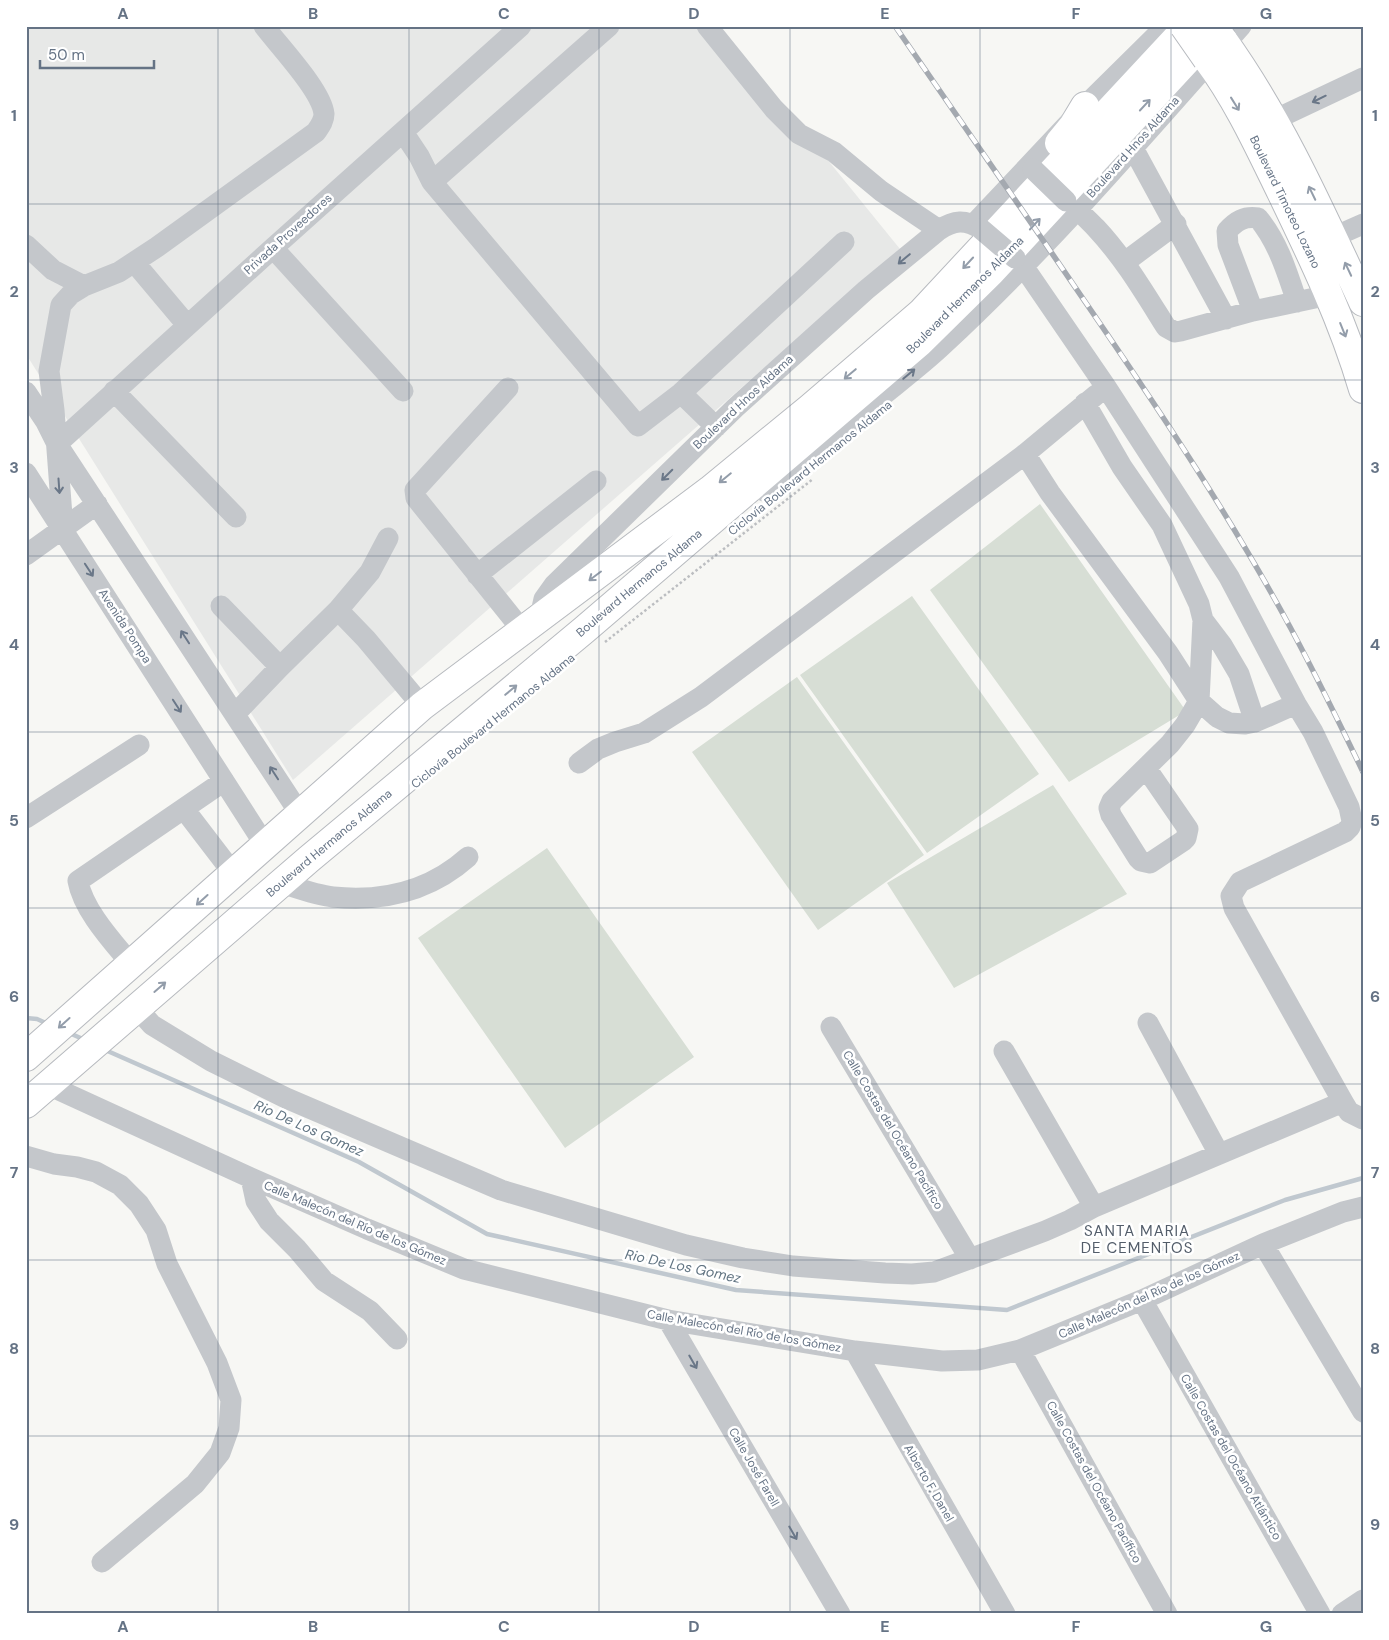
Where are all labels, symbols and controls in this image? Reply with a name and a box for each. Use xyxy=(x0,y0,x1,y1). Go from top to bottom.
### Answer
text: A xyxy=(117,3,129,24)
text: B xyxy=(308,3,318,24)
text: C xyxy=(498,3,510,24)
text: D xyxy=(688,3,700,24)
text: E xyxy=(880,3,890,24)
text: F xyxy=(1072,3,1081,24)
text: G xyxy=(1260,3,1272,24)
scale bar xyxy=(40,38,154,70)
text: 50 m xyxy=(48,45,85,65)
street label: Boulevard Hnos Aldama xyxy=(1083,93,1183,201)
one-way arrow xyxy=(1312,95,1327,104)
one-way arrow xyxy=(1230,97,1240,111)
one-way arrow xyxy=(1139,99,1151,112)
text: 1 xyxy=(11,105,17,126)
text: 1 xyxy=(1372,105,1378,126)
street label: Boulevard Timoteo Lozano xyxy=(1246,133,1324,271)
one-way arrow xyxy=(1307,186,1316,201)
street label: Privada Proveedores xyxy=(241,190,335,278)
one-way arrow xyxy=(1029,218,1041,231)
street label: Boulevard Hermanos Aldama xyxy=(903,233,1027,357)
one-way arrow xyxy=(897,254,910,265)
one-way arrow xyxy=(962,256,974,269)
one-way arrow xyxy=(1342,262,1352,277)
text: 2 xyxy=(9,281,19,302)
text: 2 xyxy=(1370,281,1380,302)
one-way arrow xyxy=(1339,322,1348,337)
street label: Boulevard Hnos Aldama xyxy=(690,351,796,453)
one-way arrow xyxy=(843,368,856,380)
one-way arrow xyxy=(902,369,915,380)
street label: Ciclovía Boulevard Hermanos Aldama xyxy=(725,397,895,539)
text: 3 xyxy=(9,457,19,478)
text: 3 xyxy=(1370,457,1380,478)
one-way arrow xyxy=(661,469,674,481)
one-way arrow xyxy=(718,472,731,483)
one-way arrow xyxy=(54,478,63,494)
street label: Boulevard Hermanos Aldama xyxy=(573,526,705,640)
one-way arrow xyxy=(84,562,94,576)
one-way arrow xyxy=(589,570,602,581)
street label: Avenida Pompa xyxy=(95,586,155,666)
one-way arrow xyxy=(180,631,190,645)
text: 4 xyxy=(9,634,19,655)
text: 4 xyxy=(1370,634,1380,655)
street label: Ciclovía Boulevard Hermanos Aldama xyxy=(408,650,578,792)
one-way arrow xyxy=(504,685,517,696)
one-way arrow xyxy=(172,699,182,713)
one-way arrow xyxy=(269,767,279,781)
street label: Boulevard Hermanos Aldama xyxy=(263,786,395,900)
text: 5 xyxy=(9,810,19,831)
text: 5 xyxy=(1370,810,1380,831)
one-way arrow xyxy=(196,895,209,906)
one-way arrow xyxy=(153,981,166,993)
text: 6 xyxy=(9,986,19,1007)
text: 6 xyxy=(1370,986,1380,1007)
one-way arrow xyxy=(58,1017,71,1029)
street label: Calle Costas del Océano Pacífico xyxy=(839,1048,947,1212)
water label: Rio De Los Gomez xyxy=(251,1096,367,1160)
text: 7 xyxy=(10,1162,19,1183)
text: 7 xyxy=(1371,1162,1380,1183)
street label: Calle Malecón del Río de los Gómez xyxy=(261,1177,449,1269)
district label: SANTA MARIA DE CEMENTOS xyxy=(1081,1221,1193,1258)
water label: Rio De Los Gomez xyxy=(623,1245,743,1287)
street label: Calle Malecón del Río de los Gómez xyxy=(1056,1248,1242,1342)
street label: Calle Malecón del Río de los Gómez xyxy=(646,1306,842,1356)
text: 8 xyxy=(9,1338,19,1359)
text: 8 xyxy=(1370,1338,1380,1359)
one-way arrow xyxy=(688,1355,698,1369)
street label: Calle Costas del Océano Atlántico xyxy=(1177,1371,1285,1543)
street label: Calle Costas del Océano Pacífico xyxy=(1043,1398,1145,1566)
street label: Calle José Farell xyxy=(725,1425,783,1509)
street label: Alberto F. Danel xyxy=(900,1441,958,1525)
text: 9 xyxy=(9,1514,19,1535)
text: 9 xyxy=(1370,1514,1380,1535)
one-way arrow xyxy=(788,1525,798,1539)
text: A xyxy=(117,1616,129,1637)
text: B xyxy=(308,1616,318,1637)
text: C xyxy=(498,1616,510,1637)
text: D xyxy=(688,1616,700,1637)
text: E xyxy=(880,1616,890,1637)
text: F xyxy=(1072,1616,1081,1637)
text: G xyxy=(1260,1616,1272,1637)

